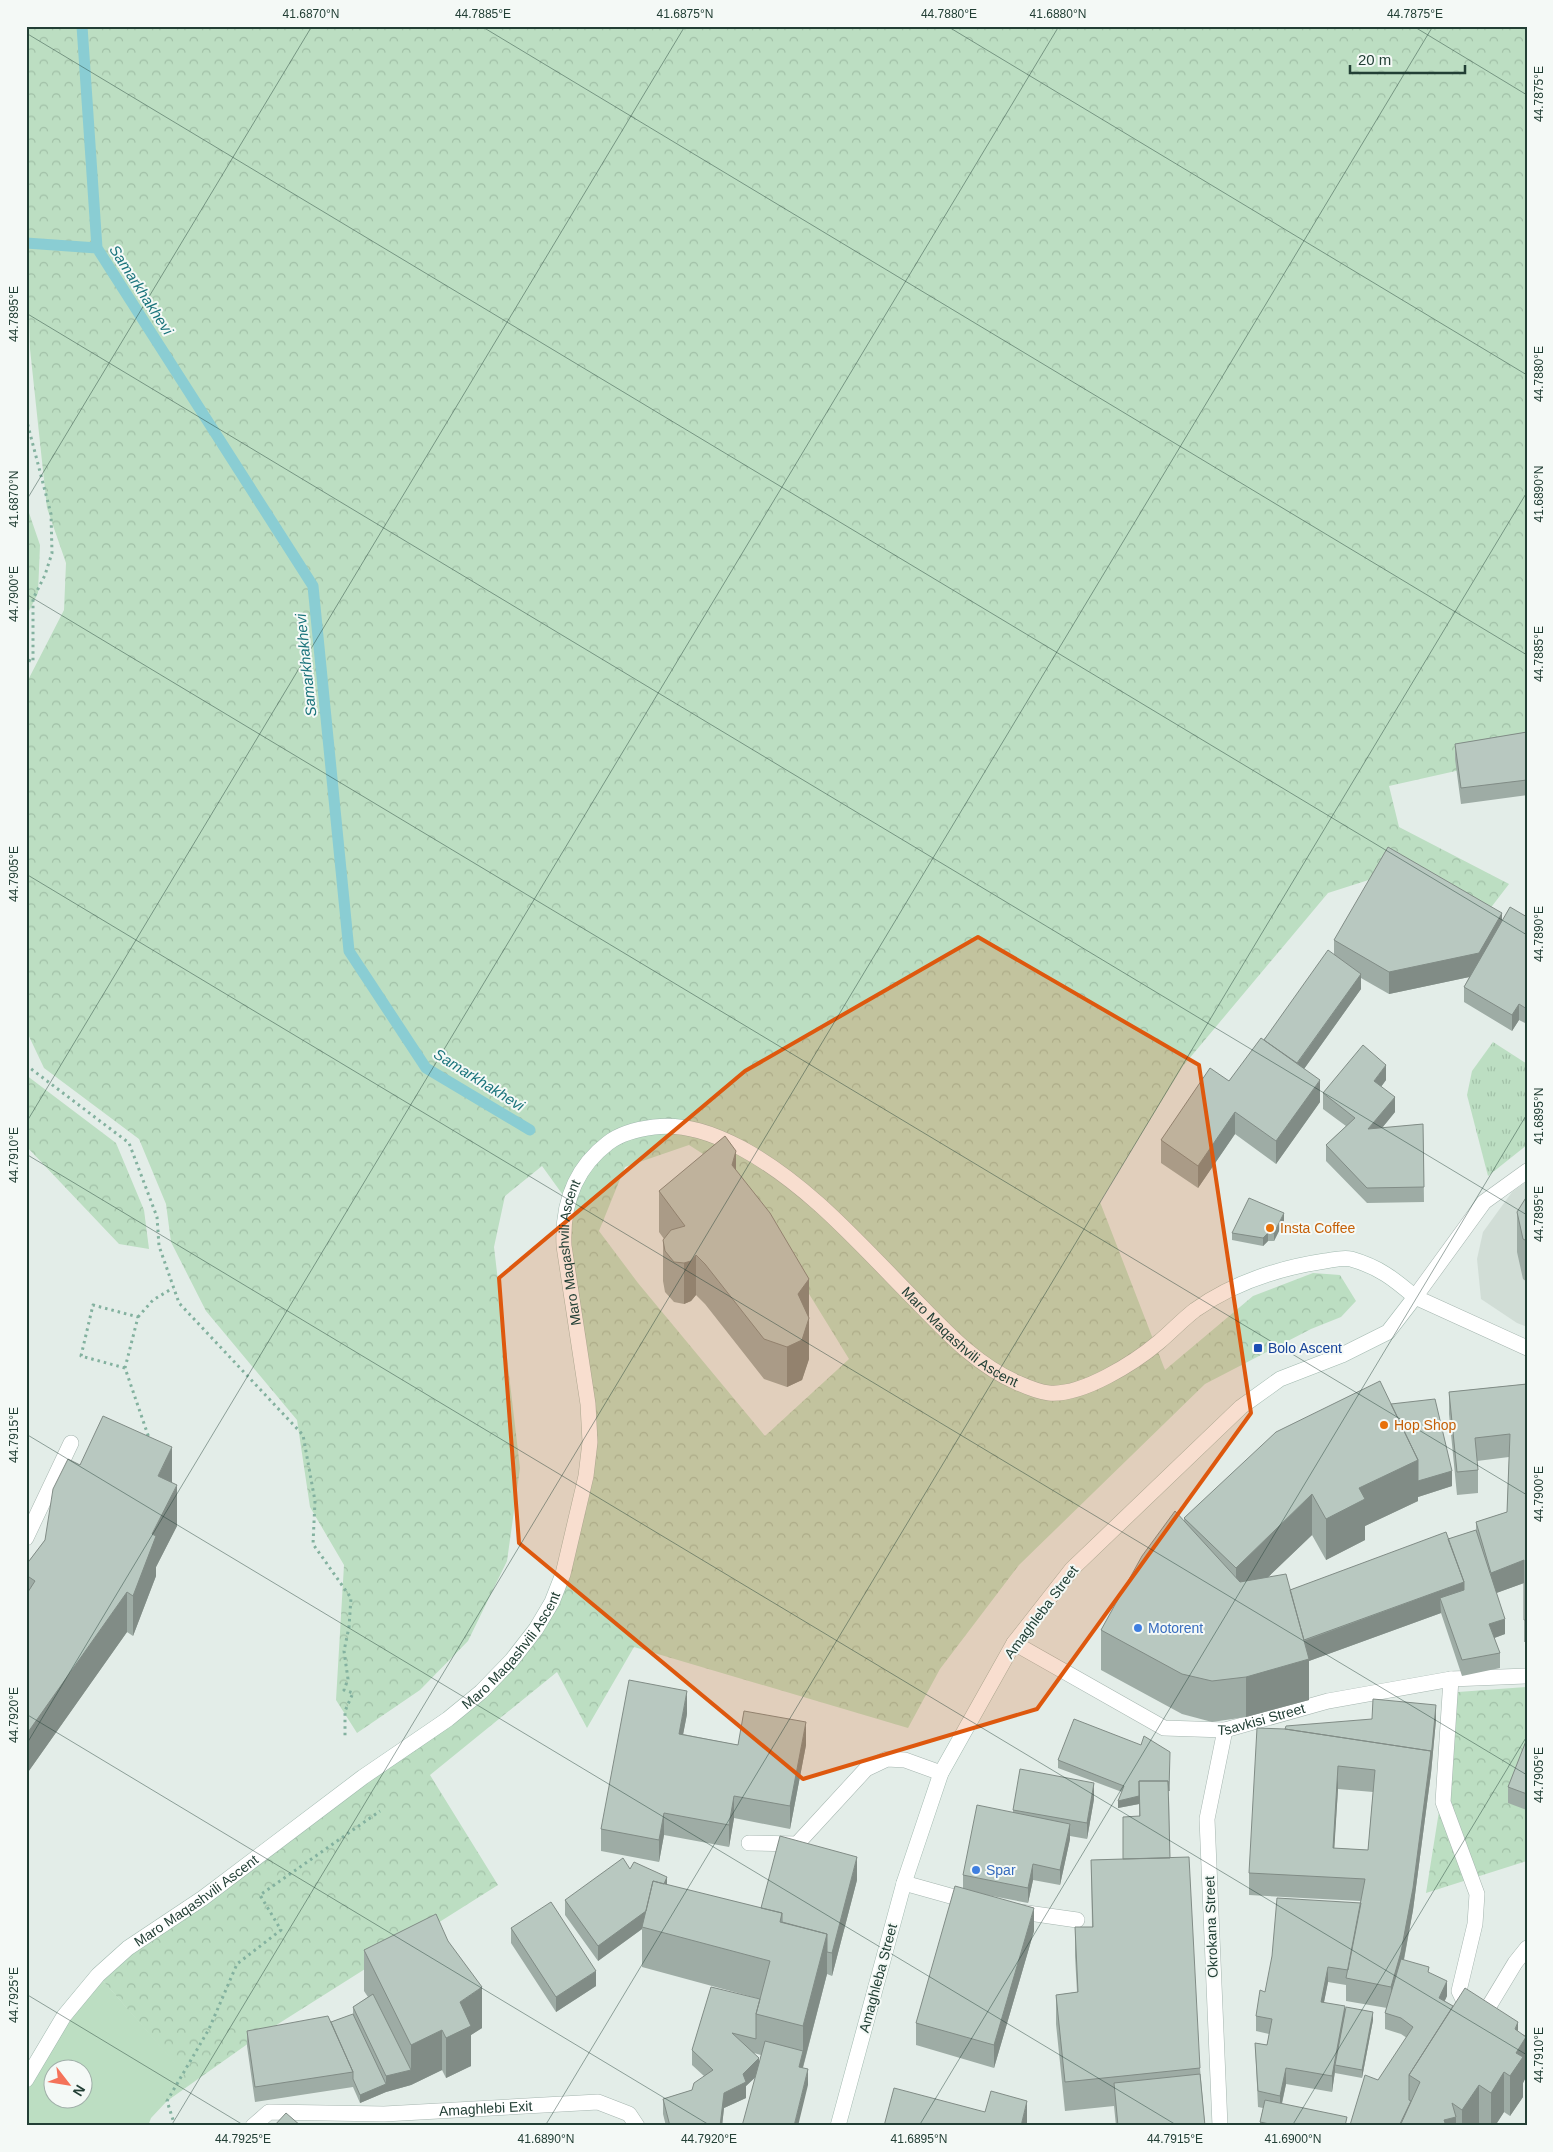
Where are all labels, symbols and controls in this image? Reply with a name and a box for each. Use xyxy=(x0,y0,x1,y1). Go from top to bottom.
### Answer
text: 41.6870°N xyxy=(283,7,339,21)
text: 44.7885°E xyxy=(455,7,511,21)
text: 41.6875°N xyxy=(657,7,713,21)
text: 44.7880°E xyxy=(921,7,977,21)
text: 41.6880°N xyxy=(1030,7,1086,21)
text: 44.7875°E xyxy=(1387,7,1443,21)
scale bar xyxy=(1350,42,1466,74)
text: 20 m xyxy=(1358,51,1391,68)
text: 44.7875°E xyxy=(1532,66,1546,122)
water label: Samarkhakhevi xyxy=(106,242,177,338)
text: 44.7895°E xyxy=(7,286,21,342)
text: 44.7880°E xyxy=(1532,346,1546,402)
text: 41.6890°N xyxy=(1532,466,1546,522)
text: 41.6870°N xyxy=(7,471,21,527)
text: 44.7900°E xyxy=(7,566,21,622)
water label: Samarkhakhevi xyxy=(292,612,319,717)
text: 44.7885°E xyxy=(1532,626,1546,682)
text: 44.7905°E xyxy=(7,846,21,902)
text: 44.7890°E xyxy=(1532,906,1546,962)
water label: Samarkhakhevi xyxy=(431,1045,528,1115)
text: 41.6895°N xyxy=(1532,1088,1546,1144)
text: 44.7910°E xyxy=(7,1127,21,1183)
street label: Maro Maqashvili Ascent xyxy=(556,1177,584,1327)
text: 44.7895°E xyxy=(1532,1186,1546,1242)
place label: Insta Coffee xyxy=(1280,1220,1355,1236)
marker: Insta Coffee xyxy=(1264,1222,1276,1234)
street label: Maro Maqashvili Ascent xyxy=(899,1283,1021,1390)
place label: Bolo Ascent xyxy=(1268,1340,1342,1356)
marker: Bolo Ascent xyxy=(1252,1342,1264,1354)
text: 44.7915°E xyxy=(7,1407,21,1463)
place label: Hop Shop xyxy=(1394,1417,1456,1433)
marker: Hop Shop xyxy=(1378,1419,1390,1431)
text: 44.7900°E xyxy=(1532,1466,1546,1522)
street label: Amaghleba Street xyxy=(1001,1562,1081,1662)
street label: Maro Maqashvili Ascent xyxy=(459,1589,563,1712)
place label: Motorent xyxy=(1148,1620,1203,1636)
marker: Motorent xyxy=(1132,1622,1144,1634)
text: 44.7920°E xyxy=(7,1687,21,1743)
street label: Tsavkisi Street xyxy=(1217,1700,1307,1738)
text: 44.7905°E xyxy=(1532,1747,1546,1803)
street label: Maro Maqashvili Ascent xyxy=(131,1851,261,1950)
place label: Spar xyxy=(986,1862,1016,1878)
marker: Spar xyxy=(970,1864,982,1876)
street label: Okrokana Street xyxy=(1201,1876,1221,1978)
street label: Amaghleba Street xyxy=(856,1922,900,2034)
text: 44.7925°E xyxy=(7,1967,21,2023)
text: 44.7910°E xyxy=(1532,2027,1546,2083)
north arrow xyxy=(42,2060,92,2110)
text: N xyxy=(70,2082,89,2099)
street label: Amaghlebi Exit xyxy=(438,2098,533,2119)
text: 44.7925°E xyxy=(215,2132,271,2146)
text: 41.6890°N xyxy=(518,2132,574,2146)
text: 44.7920°E xyxy=(681,2132,737,2146)
text: 41.6895°N xyxy=(891,2132,947,2146)
text: 44.7915°E xyxy=(1147,2132,1203,2146)
text: 41.6900°N xyxy=(1265,2132,1321,2146)

